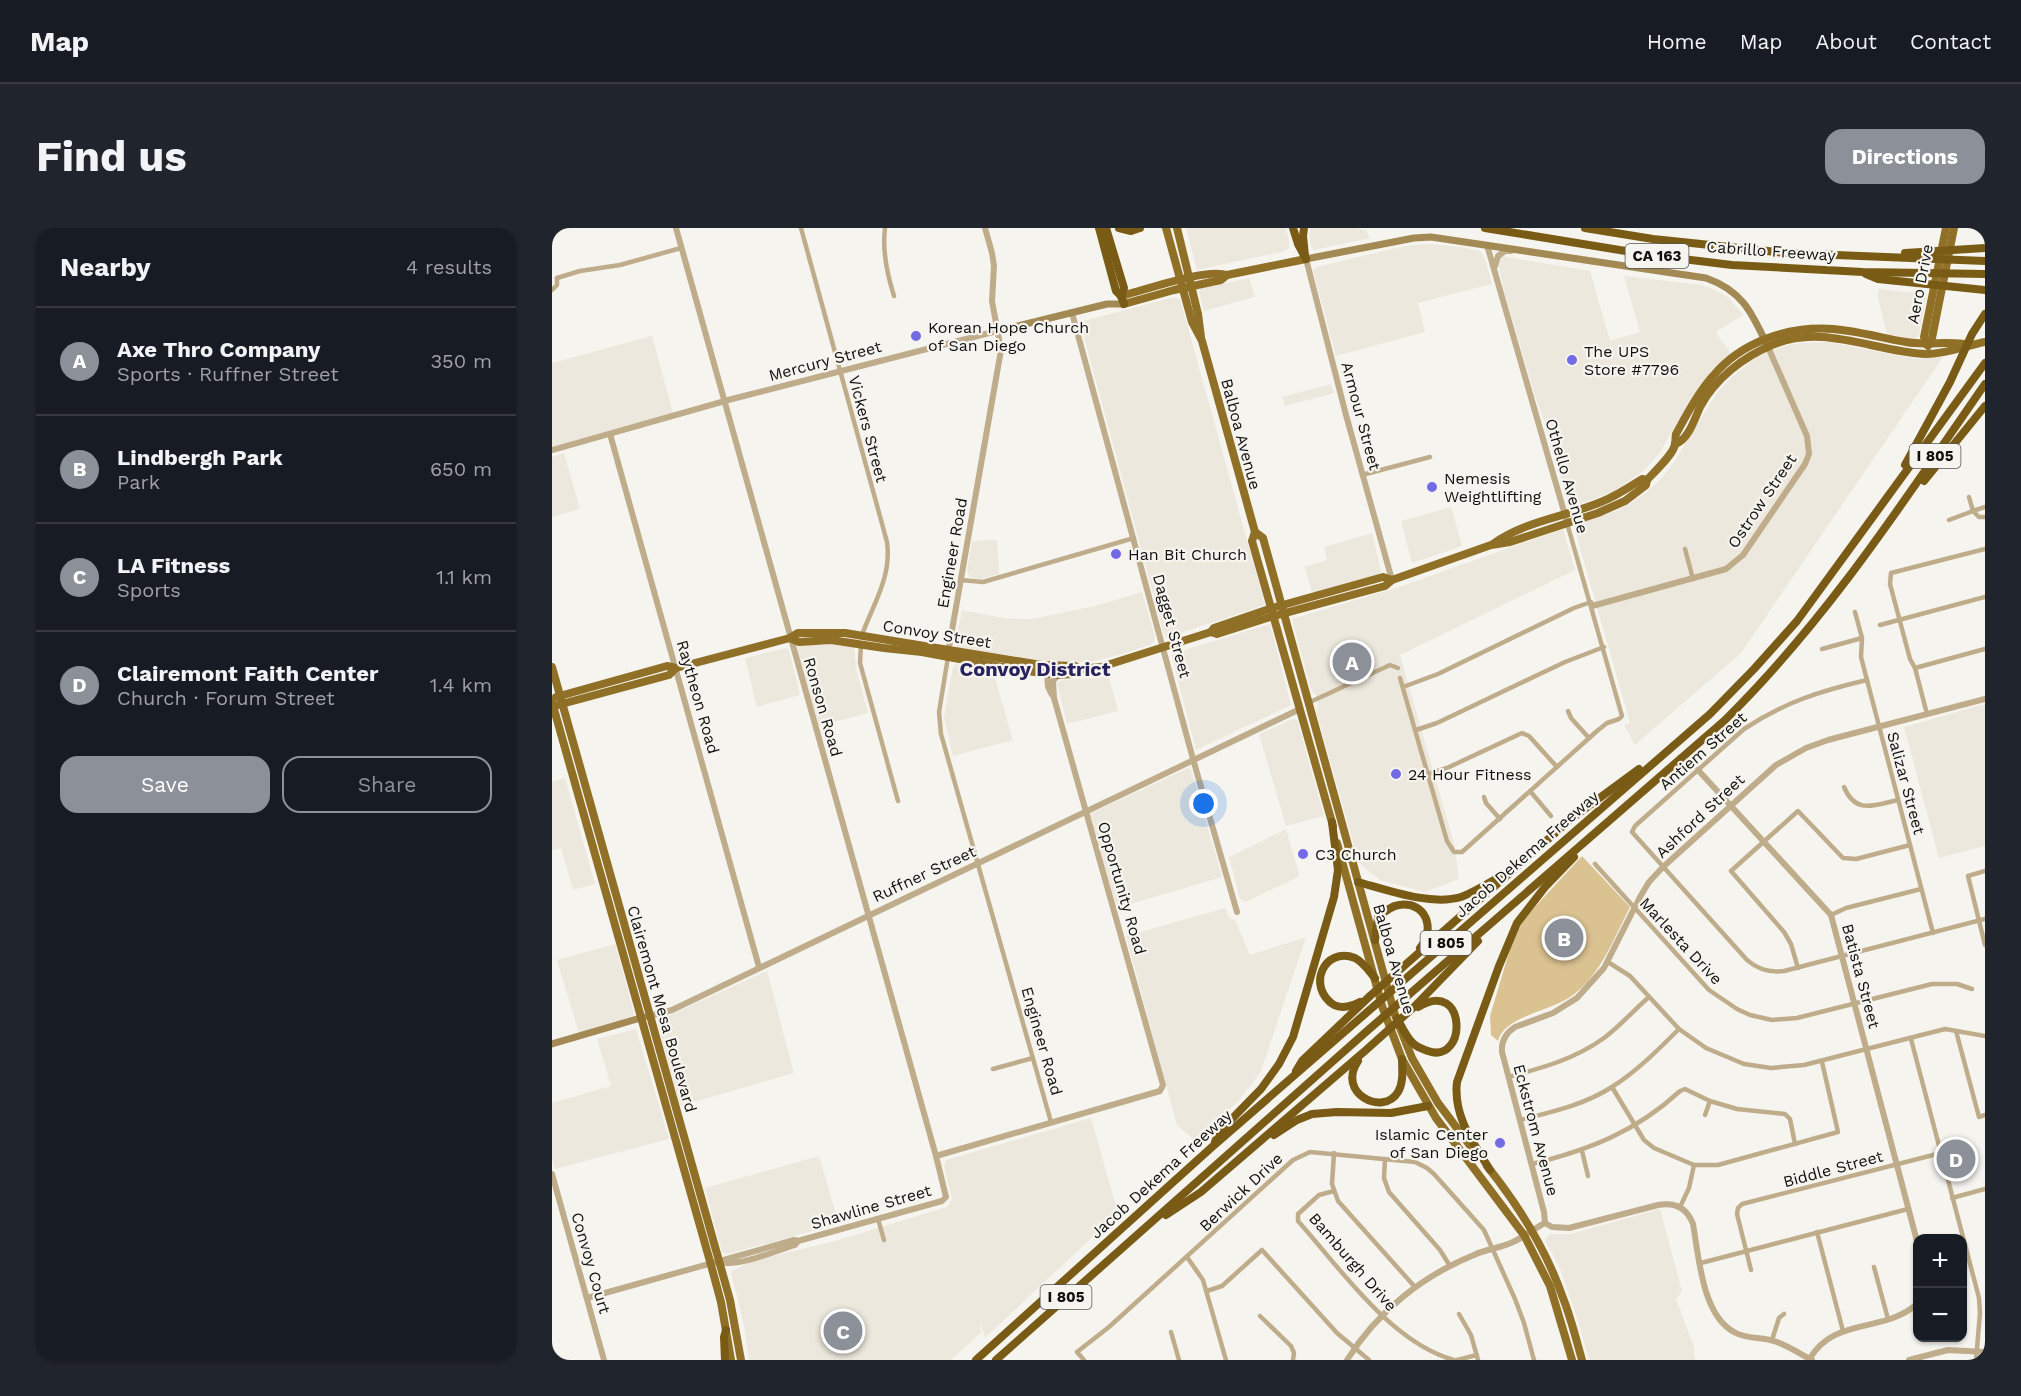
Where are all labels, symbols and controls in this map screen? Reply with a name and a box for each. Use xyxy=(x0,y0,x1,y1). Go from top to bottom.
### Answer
text: Map xyxy=(30,25,89,58)
text: Home xyxy=(1647,29,1707,54)
text: Map xyxy=(1740,29,1783,54)
text: About xyxy=(1816,29,1877,54)
text: Contact xyxy=(1910,29,1991,54)
button: Directions xyxy=(1825,129,1985,184)
text: Find us xyxy=(36,132,187,181)
street label: Cabrillo Freeway xyxy=(1706,237,1837,265)
street label: Aero Drive xyxy=(1903,243,1937,325)
road number: CA 163 xyxy=(1626,244,1688,268)
text: Nearby xyxy=(60,252,151,282)
text: 4 results xyxy=(406,255,492,279)
place label: Korean Hope Church of San Diego xyxy=(928,318,1089,355)
marker: Korean Hope Church of San Diego xyxy=(909,329,923,343)
text: Axe Thro Company xyxy=(117,337,320,362)
street label: Mercury Street xyxy=(767,337,884,385)
place label: The UPS Store #7796 xyxy=(1584,342,1679,379)
text: A xyxy=(73,349,86,373)
text: 350 m xyxy=(430,349,492,373)
marker: The UPS Store #7796 xyxy=(1565,353,1579,367)
street label: Armour Street xyxy=(1337,360,1385,473)
text: Sports · Ruffner Street xyxy=(117,362,339,386)
street label: Vickers Street xyxy=(845,373,891,485)
street label: Balboa Avenue xyxy=(1217,376,1265,492)
street label: Othello Avenue xyxy=(1542,416,1592,536)
road number: I 805 xyxy=(1910,444,1960,468)
text: Lindbergh Park xyxy=(117,445,283,470)
street label: Ostrow Street xyxy=(1724,450,1801,552)
text: B xyxy=(73,457,86,481)
text: 650 m xyxy=(430,457,492,481)
place label: Nemesis Weightlifting xyxy=(1444,469,1542,506)
text: Park xyxy=(117,470,160,494)
marker: Nemesis Weightlifting xyxy=(1425,480,1439,494)
street label: Engineer Road xyxy=(933,496,971,610)
place label: Han Bit Church xyxy=(1128,545,1247,564)
marker: Han Bit Church xyxy=(1109,547,1123,561)
text: LA Fitness xyxy=(117,553,230,578)
text: C xyxy=(73,565,86,589)
text: 1.1 km xyxy=(436,565,492,589)
street label: Dagget Street xyxy=(1149,572,1195,680)
text: Sports xyxy=(117,578,181,602)
street label: Convoy Street xyxy=(881,616,993,652)
street label: Raytheon Road xyxy=(673,638,723,756)
pin: A xyxy=(1332,640,1372,684)
street label: Ronson Road xyxy=(800,655,846,759)
district label: Convoy District xyxy=(960,657,1111,681)
text: Clairemont Faith Center xyxy=(117,661,378,686)
text: D xyxy=(72,673,87,697)
text: 1.4 km xyxy=(430,673,492,697)
text: Church · Forum Street xyxy=(117,686,335,710)
street label: Antiem Street xyxy=(1655,708,1751,794)
street label: Salizar Street xyxy=(1883,729,1929,837)
button: Save xyxy=(60,756,270,813)
button: Share xyxy=(282,756,492,813)
place label: 24 Hour Fitness xyxy=(1408,765,1532,784)
marker: 24 Hour Fitness xyxy=(1389,767,1403,781)
street label: Ashford Street xyxy=(1652,770,1748,862)
street label: Jacob Dekema Freeway xyxy=(1451,786,1603,921)
your location xyxy=(1189,789,1218,818)
street label: Opportunity Road xyxy=(1094,819,1150,957)
street label: Ruffner Street xyxy=(869,842,979,906)
place label: C3 Church xyxy=(1315,845,1397,864)
marker: C3 Church xyxy=(1296,847,1310,861)
street label: Marlesta Drive xyxy=(1636,893,1726,989)
street label: Balboa Avenue xyxy=(1369,902,1419,1016)
street label: Clairemont Mesa Boulevard xyxy=(623,903,701,1115)
pin: B xyxy=(1544,916,1584,960)
street label: Batista Street xyxy=(1838,922,1884,1031)
road number: I 805 xyxy=(1420,931,1472,955)
street label: Engineer Road xyxy=(1017,985,1067,1097)
street label: Eckstrom Avenue xyxy=(1509,1062,1563,1198)
street label: Jacob Dekema Freeway xyxy=(1086,1105,1236,1243)
place label: Islamic Center of San Diego xyxy=(1375,1125,1488,1162)
marker: Islamic Center of San Diego xyxy=(1493,1136,1507,1150)
pin: D xyxy=(1936,1136,1976,1182)
street label: Biddle Street xyxy=(1781,1146,1885,1191)
street label: Berwick Drive xyxy=(1195,1149,1287,1235)
street label: Shawline Street xyxy=(809,1181,934,1233)
street label: Bamburgh Drive xyxy=(1305,1209,1401,1315)
street label: Convoy Court xyxy=(567,1210,615,1316)
map controls xyxy=(1913,1234,1967,1342)
button: + xyxy=(1913,1234,1967,1288)
road number: I 805 xyxy=(1040,1285,1092,1309)
button: − xyxy=(1913,1288,1967,1342)
pin: C xyxy=(824,1308,862,1354)

